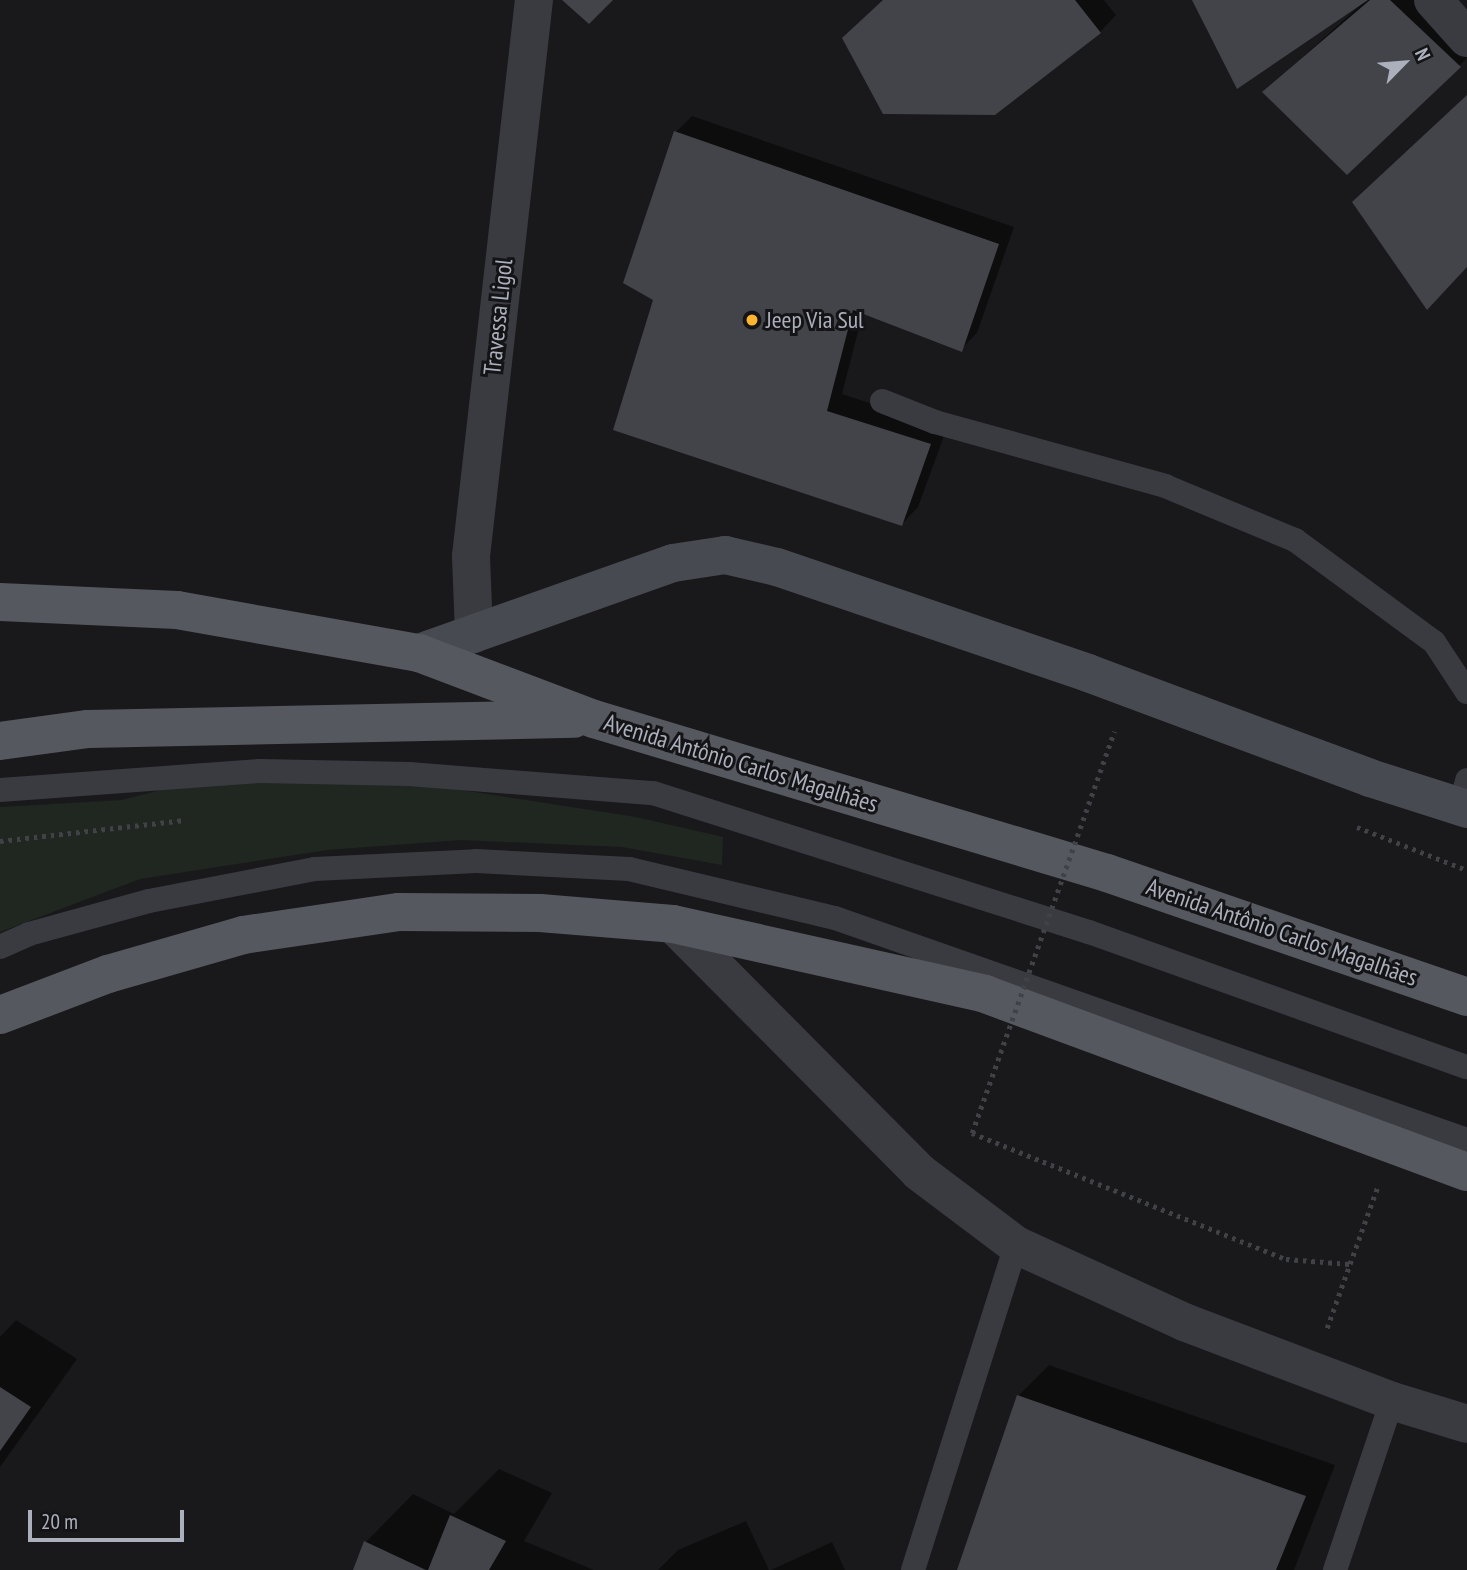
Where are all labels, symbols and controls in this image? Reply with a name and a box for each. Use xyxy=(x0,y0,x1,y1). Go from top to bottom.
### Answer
north arrow xyxy=(1369,28,1439,98)
text: N xyxy=(1410,44,1436,64)
street label: Travessa Ligol xyxy=(478,258,518,376)
place label: Jeep Via Sul xyxy=(766,306,864,334)
marker: Jeep Via Sul xyxy=(744,312,760,328)
street label: Avenida Antônio Carlos Magalhães xyxy=(600,708,882,818)
street label: Avenida Antônio Carlos Magalhães xyxy=(1142,872,1422,992)
scale bar xyxy=(32,1496,187,1540)
text: 20 m xyxy=(41,1508,78,1535)

